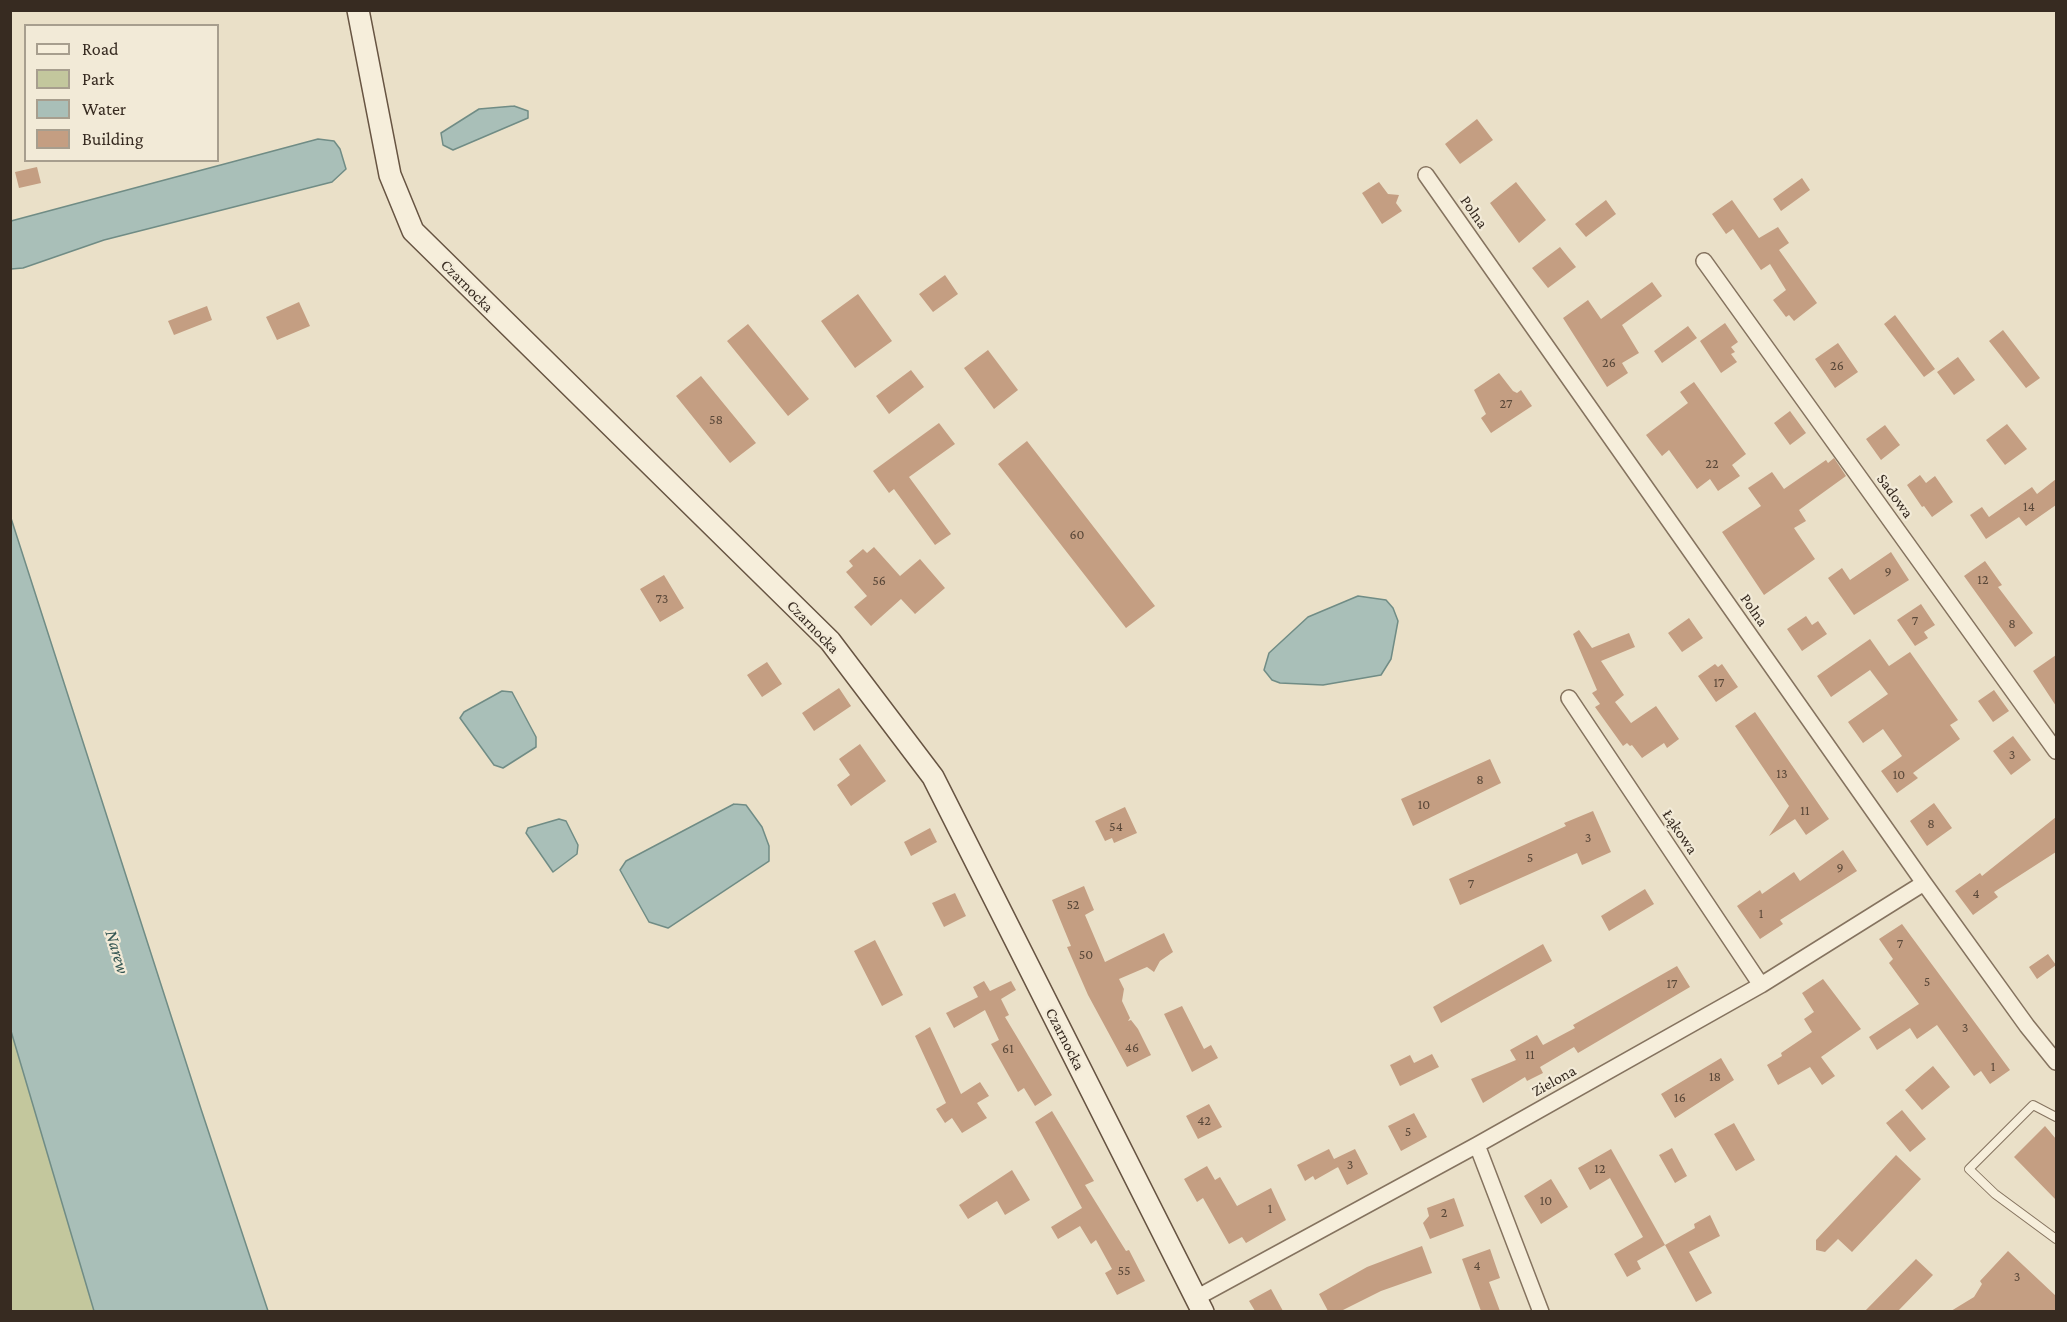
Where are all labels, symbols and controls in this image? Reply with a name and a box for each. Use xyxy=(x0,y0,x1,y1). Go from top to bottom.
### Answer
legend xyxy=(24,24,219,162)
text: Road xyxy=(82,39,119,59)
text: Park xyxy=(82,69,114,89)
text: Water xyxy=(82,99,126,119)
text: Building xyxy=(82,129,143,149)
street label: Polna xyxy=(1456,192,1492,232)
street label: Czarnocka xyxy=(436,255,498,317)
house number: 26 xyxy=(1602,355,1616,371)
house number: 26 xyxy=(1830,358,1844,374)
house number: 27 xyxy=(1500,396,1512,412)
house number: 58 xyxy=(709,412,723,428)
house number: 22 xyxy=(1705,456,1719,472)
street label: Sadowa xyxy=(1872,470,1918,522)
house number: 14 xyxy=(2023,499,2035,515)
house number: 60 xyxy=(1069,527,1085,543)
house number: 9 xyxy=(1884,564,1892,580)
house number: 12 xyxy=(1977,572,1989,588)
house number: 56 xyxy=(872,573,886,589)
street label: Polna xyxy=(1736,590,1772,630)
house number: 73 xyxy=(656,591,668,607)
street label: Czarnocka xyxy=(783,596,843,658)
house number: 7 xyxy=(1912,613,1918,629)
house number: 8 xyxy=(2008,616,2016,632)
house number: 17 xyxy=(1713,675,1725,691)
house number: 3 xyxy=(2009,747,2015,763)
house number: 13 xyxy=(1776,766,1788,782)
house number: 10 xyxy=(1893,767,1905,783)
house number: 8 xyxy=(1476,772,1484,788)
house number: 10 xyxy=(1418,797,1430,813)
house number: 11 xyxy=(1800,803,1810,819)
street label: Łąkowa xyxy=(1658,806,1702,858)
house number: 8 xyxy=(1927,816,1935,832)
house number: 54 xyxy=(1109,819,1123,835)
house number: 3 xyxy=(1585,830,1591,846)
house number: 5 xyxy=(1527,850,1533,866)
house number: 9 xyxy=(1836,860,1844,876)
house number: 7 xyxy=(1468,876,1474,892)
house number: 4 xyxy=(1972,886,1980,902)
house number: 52 xyxy=(1067,897,1079,913)
house number: 1 xyxy=(1759,906,1763,922)
water label: Narew xyxy=(100,928,134,976)
house number: 7 xyxy=(1897,936,1903,952)
house number: 50 xyxy=(1079,947,1093,963)
house number: 5 xyxy=(1924,974,1930,990)
house number: 17 xyxy=(1666,976,1678,992)
street label: Czarnocka xyxy=(1041,1005,1089,1073)
house number: 3 xyxy=(1962,1020,1968,1036)
house number: 46 xyxy=(1125,1040,1139,1056)
house number: 61 xyxy=(1002,1041,1014,1057)
house number: 11 xyxy=(1525,1047,1535,1063)
house number: 1 xyxy=(1991,1059,1995,1075)
street label: Zielona xyxy=(1528,1061,1580,1101)
house number: 18 xyxy=(1709,1069,1721,1085)
house number: 16 xyxy=(1674,1090,1686,1106)
house number: 42 xyxy=(1197,1113,1211,1129)
house number: 5 xyxy=(1405,1124,1411,1140)
house number: 3 xyxy=(1347,1157,1353,1173)
house number: 12 xyxy=(1594,1161,1606,1177)
house number: 10 xyxy=(1540,1193,1552,1209)
house number: 1 xyxy=(1268,1201,1272,1217)
house number: 2 xyxy=(1441,1205,1447,1221)
house number: 4 xyxy=(1473,1258,1481,1274)
house number: 55 xyxy=(1117,1263,1131,1279)
house number: 3 xyxy=(2014,1269,2020,1285)

